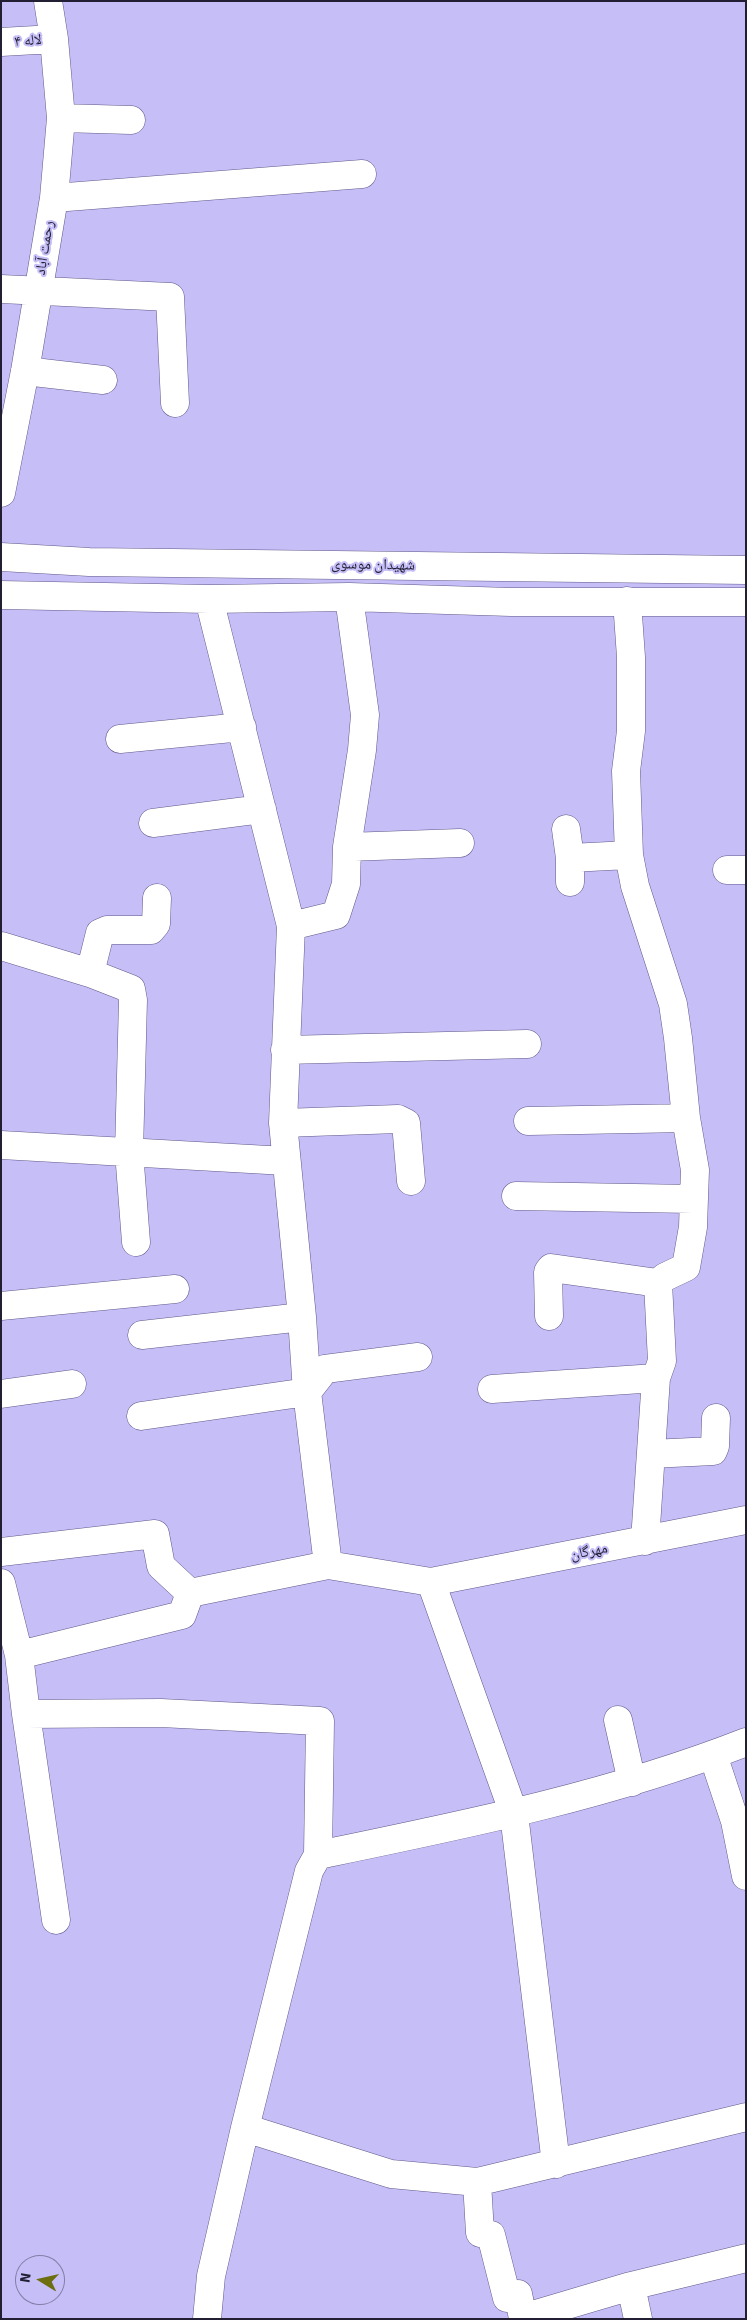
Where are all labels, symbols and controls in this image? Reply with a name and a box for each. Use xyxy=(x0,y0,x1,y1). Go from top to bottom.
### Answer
street label: لاله ۴ xyxy=(14,31,42,51)
street label: رحمت آباد xyxy=(32,220,58,276)
street label: شهیدان موسوی xyxy=(331,555,415,575)
street label: مهرگان xyxy=(569,1540,609,1564)
north arrow xyxy=(15,2255,65,2305)
text: N xyxy=(17,2272,35,2284)

